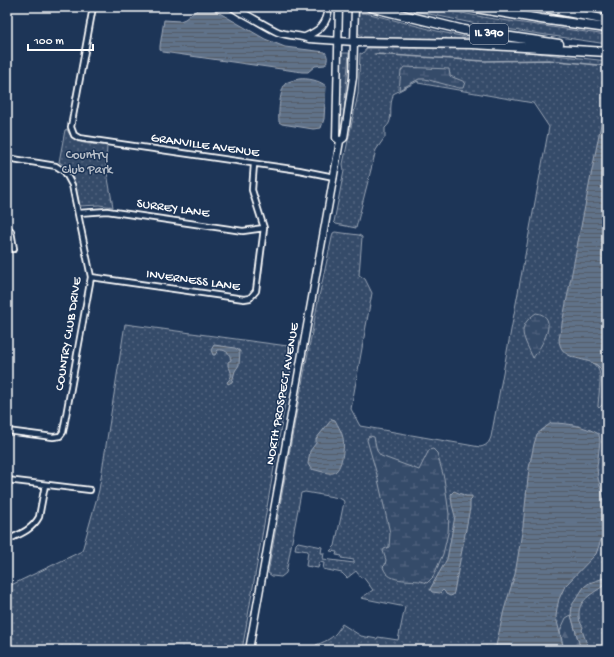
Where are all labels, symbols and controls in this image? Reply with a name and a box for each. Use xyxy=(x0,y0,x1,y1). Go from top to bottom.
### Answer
road number: IL 390 xyxy=(470,24,508,44)
scale bar xyxy=(28,26,93,52)
text: 100 m xyxy=(33,35,64,49)
street label: GRANVILLE AVENUE xyxy=(150,131,261,161)
park label: Country Club Park xyxy=(62,148,114,178)
street label: SURREY LANE xyxy=(136,196,211,222)
street label: INVERNESS LANE xyxy=(145,267,242,295)
street label: COUNTRY CLUB DRIVE xyxy=(53,275,86,392)
street label: NORTH PROSPECT AVENUE xyxy=(263,321,303,466)

